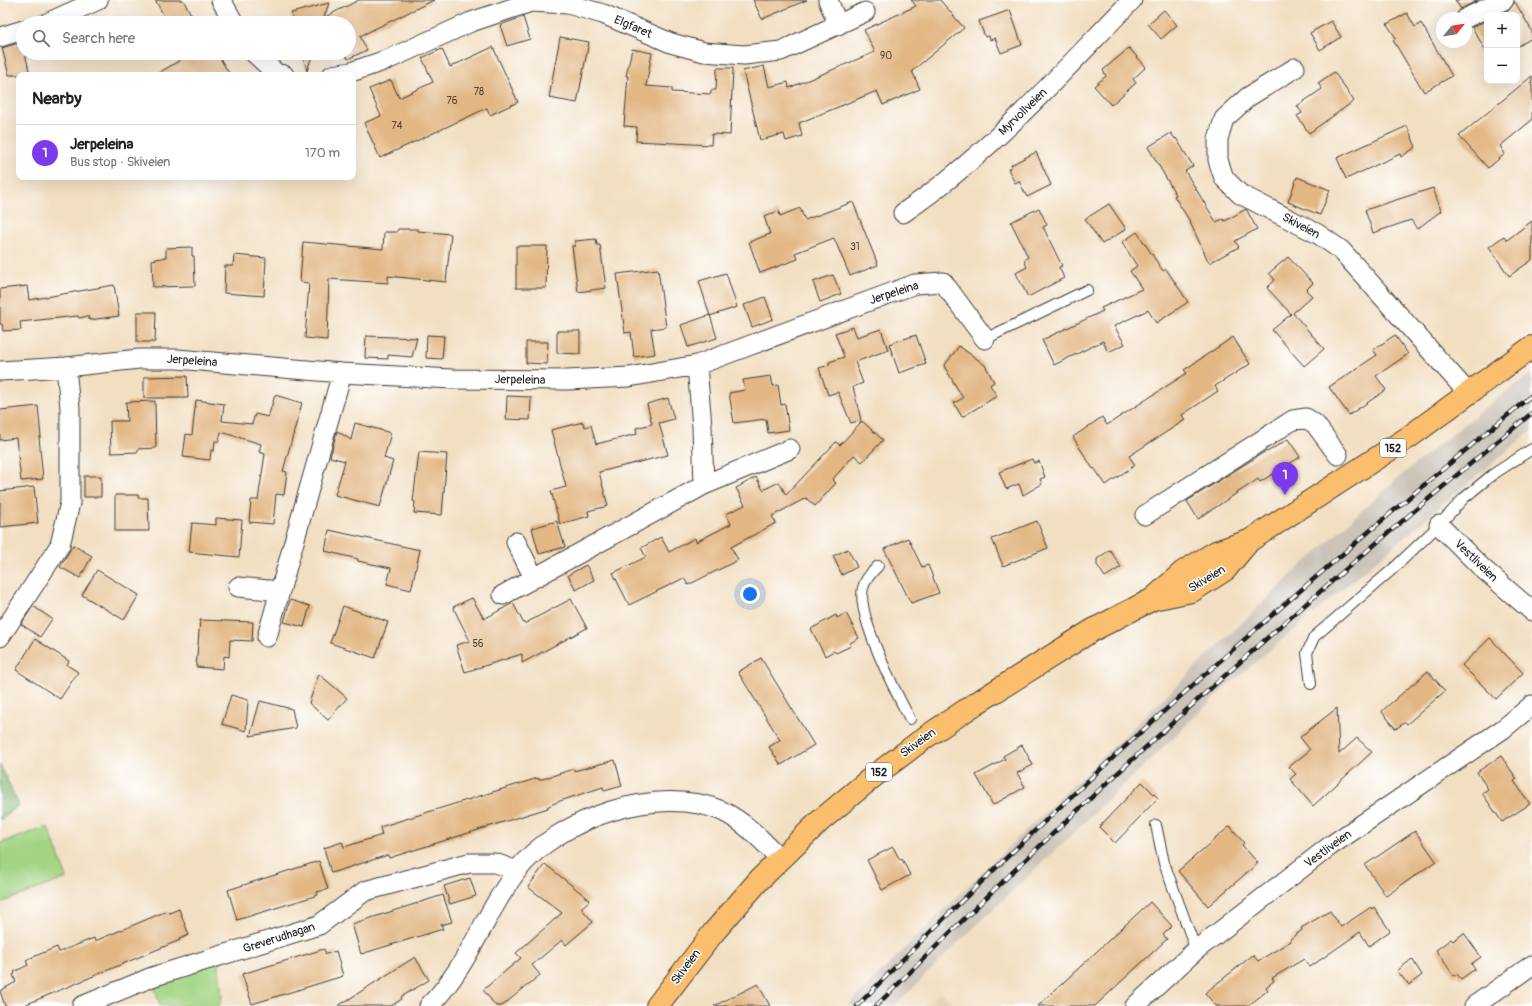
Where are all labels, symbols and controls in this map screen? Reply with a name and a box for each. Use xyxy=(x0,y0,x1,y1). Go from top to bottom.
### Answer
street label: Elgfaret xyxy=(612,12,654,42)
north arrow xyxy=(1436,12,1472,48)
map controls xyxy=(1484,12,1520,84)
button: + xyxy=(1484,12,1520,48)
search box xyxy=(16,16,356,60)
icon: search xyxy=(30,27,52,49)
text: Search here xyxy=(62,29,135,48)
button: − xyxy=(1484,48,1520,84)
house number: 90 xyxy=(880,50,892,62)
street label: Myrvollveien xyxy=(996,85,1050,139)
house number: 78 xyxy=(474,86,484,98)
text: Nearby xyxy=(32,88,81,109)
house number: 76 xyxy=(446,95,458,107)
house number: 74 xyxy=(391,120,403,132)
text: Jerpeleina xyxy=(70,135,133,154)
text: 1 xyxy=(42,145,48,161)
text: 170 m xyxy=(305,145,340,161)
text: Bus stop · Skiveien xyxy=(70,154,170,170)
street label: Skiveien xyxy=(1280,210,1323,242)
house number: 31 xyxy=(850,241,860,253)
street label: Jerpeleina xyxy=(868,278,921,308)
street label: Jerpeleina xyxy=(166,352,218,370)
street label: Jerpeleina xyxy=(495,372,546,388)
road number: 152 xyxy=(1380,439,1406,457)
pin: 1 xyxy=(1272,462,1298,495)
street label: Vestliveien xyxy=(1451,537,1501,585)
street label: Skiveien xyxy=(1186,562,1228,596)
your location xyxy=(740,584,760,604)
house number: 56 xyxy=(472,638,484,650)
street label: Skiveien xyxy=(897,725,939,761)
road number: 152 xyxy=(866,763,892,781)
street label: Vestliveien xyxy=(1302,827,1355,871)
street label: Greverudhagan xyxy=(241,919,317,957)
street label: Skiveien xyxy=(668,946,704,988)

